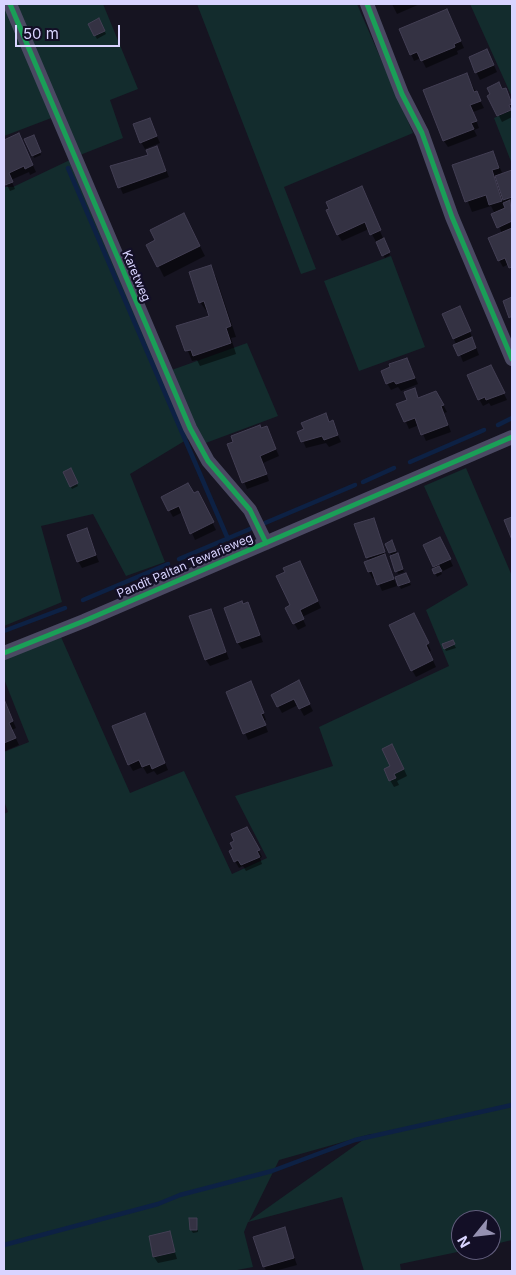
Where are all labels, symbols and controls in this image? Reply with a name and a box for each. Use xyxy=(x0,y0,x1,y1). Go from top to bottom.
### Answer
scale bar xyxy=(18,15,122,47)
text: 50 m xyxy=(23,24,59,43)
street label: Karetweg xyxy=(119,248,153,304)
street label: Pandit Paltan Tewarieweg xyxy=(115,531,255,601)
north arrow xyxy=(451,1210,501,1260)
text: N xyxy=(453,1233,473,1251)

